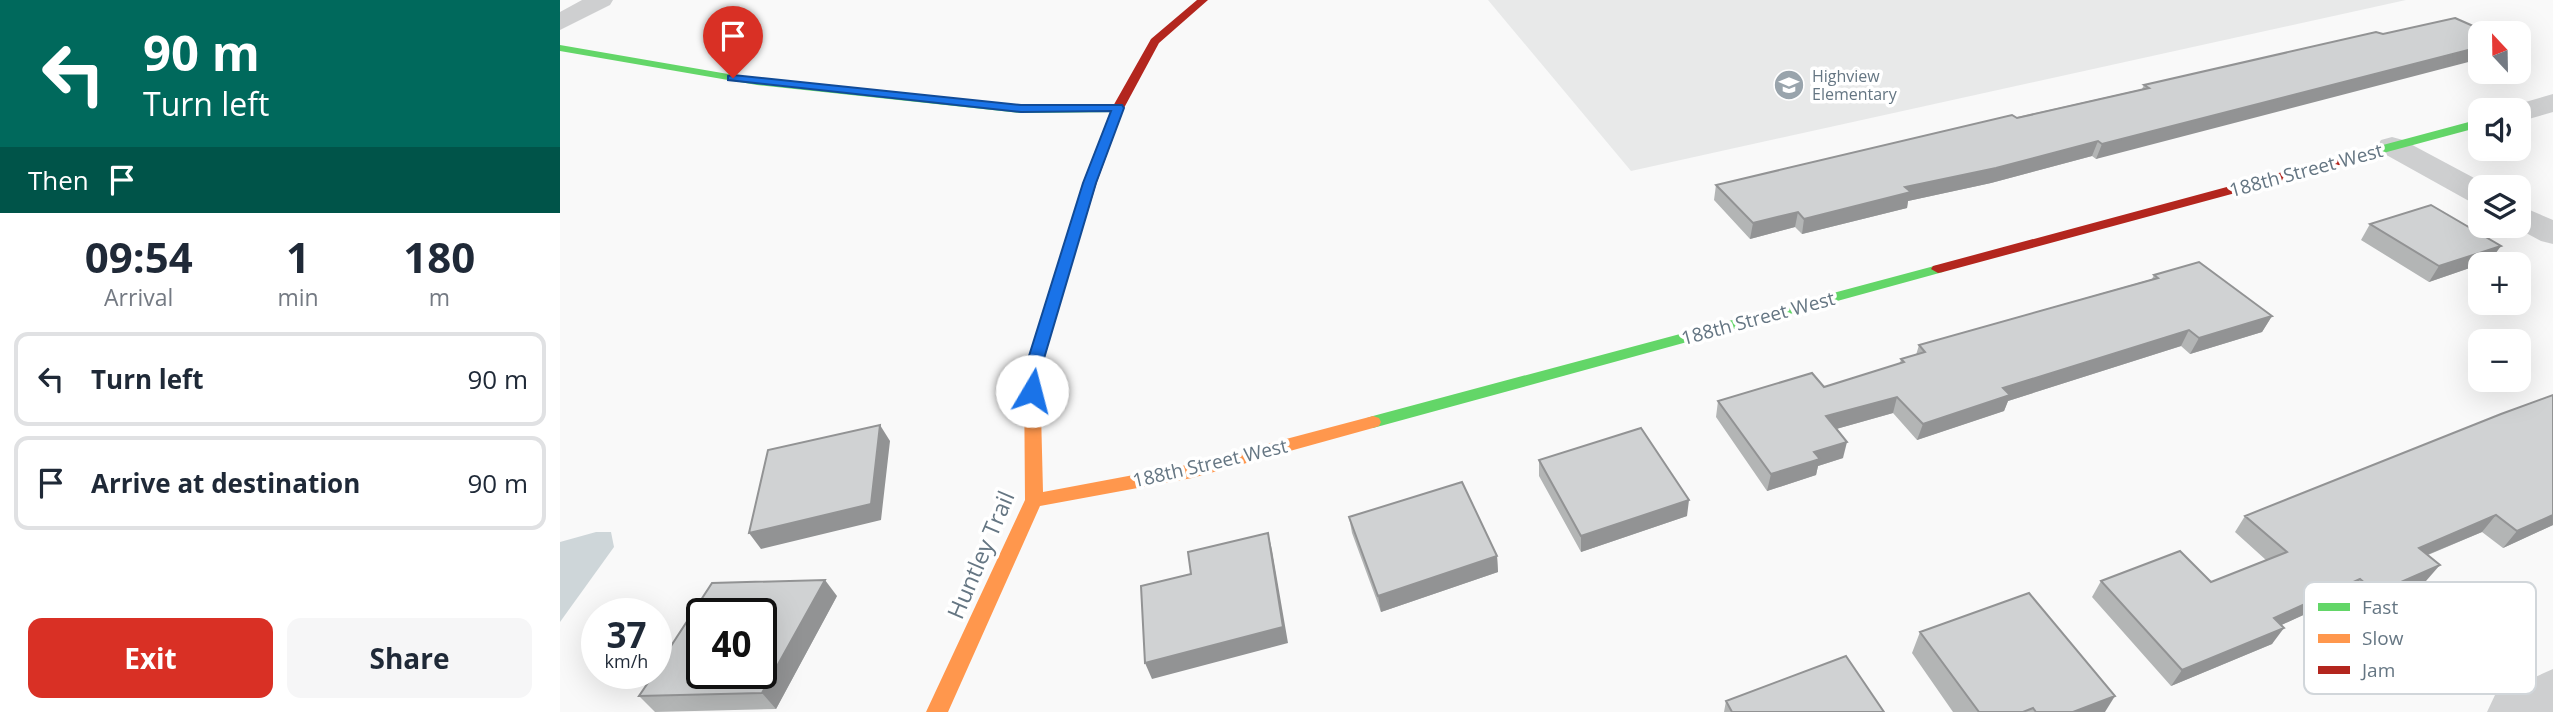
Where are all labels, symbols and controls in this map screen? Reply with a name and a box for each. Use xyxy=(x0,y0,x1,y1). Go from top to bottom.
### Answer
pin xyxy=(703,6,763,78)
icon: arrive xyxy=(714,17,752,55)
text: 90 m xyxy=(143,19,260,85)
north arrow xyxy=(2468,21,2530,84)
map controls xyxy=(2468,21,2531,392)
icon: left xyxy=(28,28,119,119)
place label: Highview Elementary xyxy=(1812,65,1898,105)
school or university icon: Highview Elementary xyxy=(1772,68,1806,102)
text: Turn left xyxy=(143,82,269,125)
button: sound xyxy=(2468,98,2531,161)
street label: 188th Street West xyxy=(2226,137,2386,203)
icon: arrive xyxy=(103,161,141,199)
text: Then xyxy=(28,162,89,198)
button: layers xyxy=(2468,175,2531,238)
text: 09:54 xyxy=(85,228,193,285)
text: 1 xyxy=(286,228,310,285)
text: 180 xyxy=(403,228,475,285)
button: + xyxy=(2468,252,2531,315)
text: Arrival xyxy=(104,281,173,313)
text: min xyxy=(277,281,319,313)
text: m xyxy=(429,281,450,313)
street label: 188th Street West xyxy=(1678,285,1838,351)
button: − xyxy=(2468,329,2531,392)
position arrow xyxy=(995,354,1069,428)
icon: left xyxy=(32,360,70,398)
text: Turn left xyxy=(91,361,203,397)
text: 90 m xyxy=(467,361,528,397)
street label: 188th Street West xyxy=(1130,433,1290,493)
icon: arrive xyxy=(32,464,70,502)
text: Arrive at destination xyxy=(91,465,360,501)
text: 90 m xyxy=(467,465,528,501)
street label: Huntley Trail xyxy=(939,486,1021,623)
legend xyxy=(2304,582,2536,694)
text: Fast xyxy=(2362,594,2398,620)
speed limit sign: 40 xyxy=(686,598,777,689)
text: 37 xyxy=(606,611,647,658)
button: Exit xyxy=(28,618,273,698)
button: Share xyxy=(287,618,532,698)
text: Slow xyxy=(2362,625,2404,651)
text: km/h xyxy=(605,649,648,673)
text: Jam xyxy=(2360,657,2395,683)

